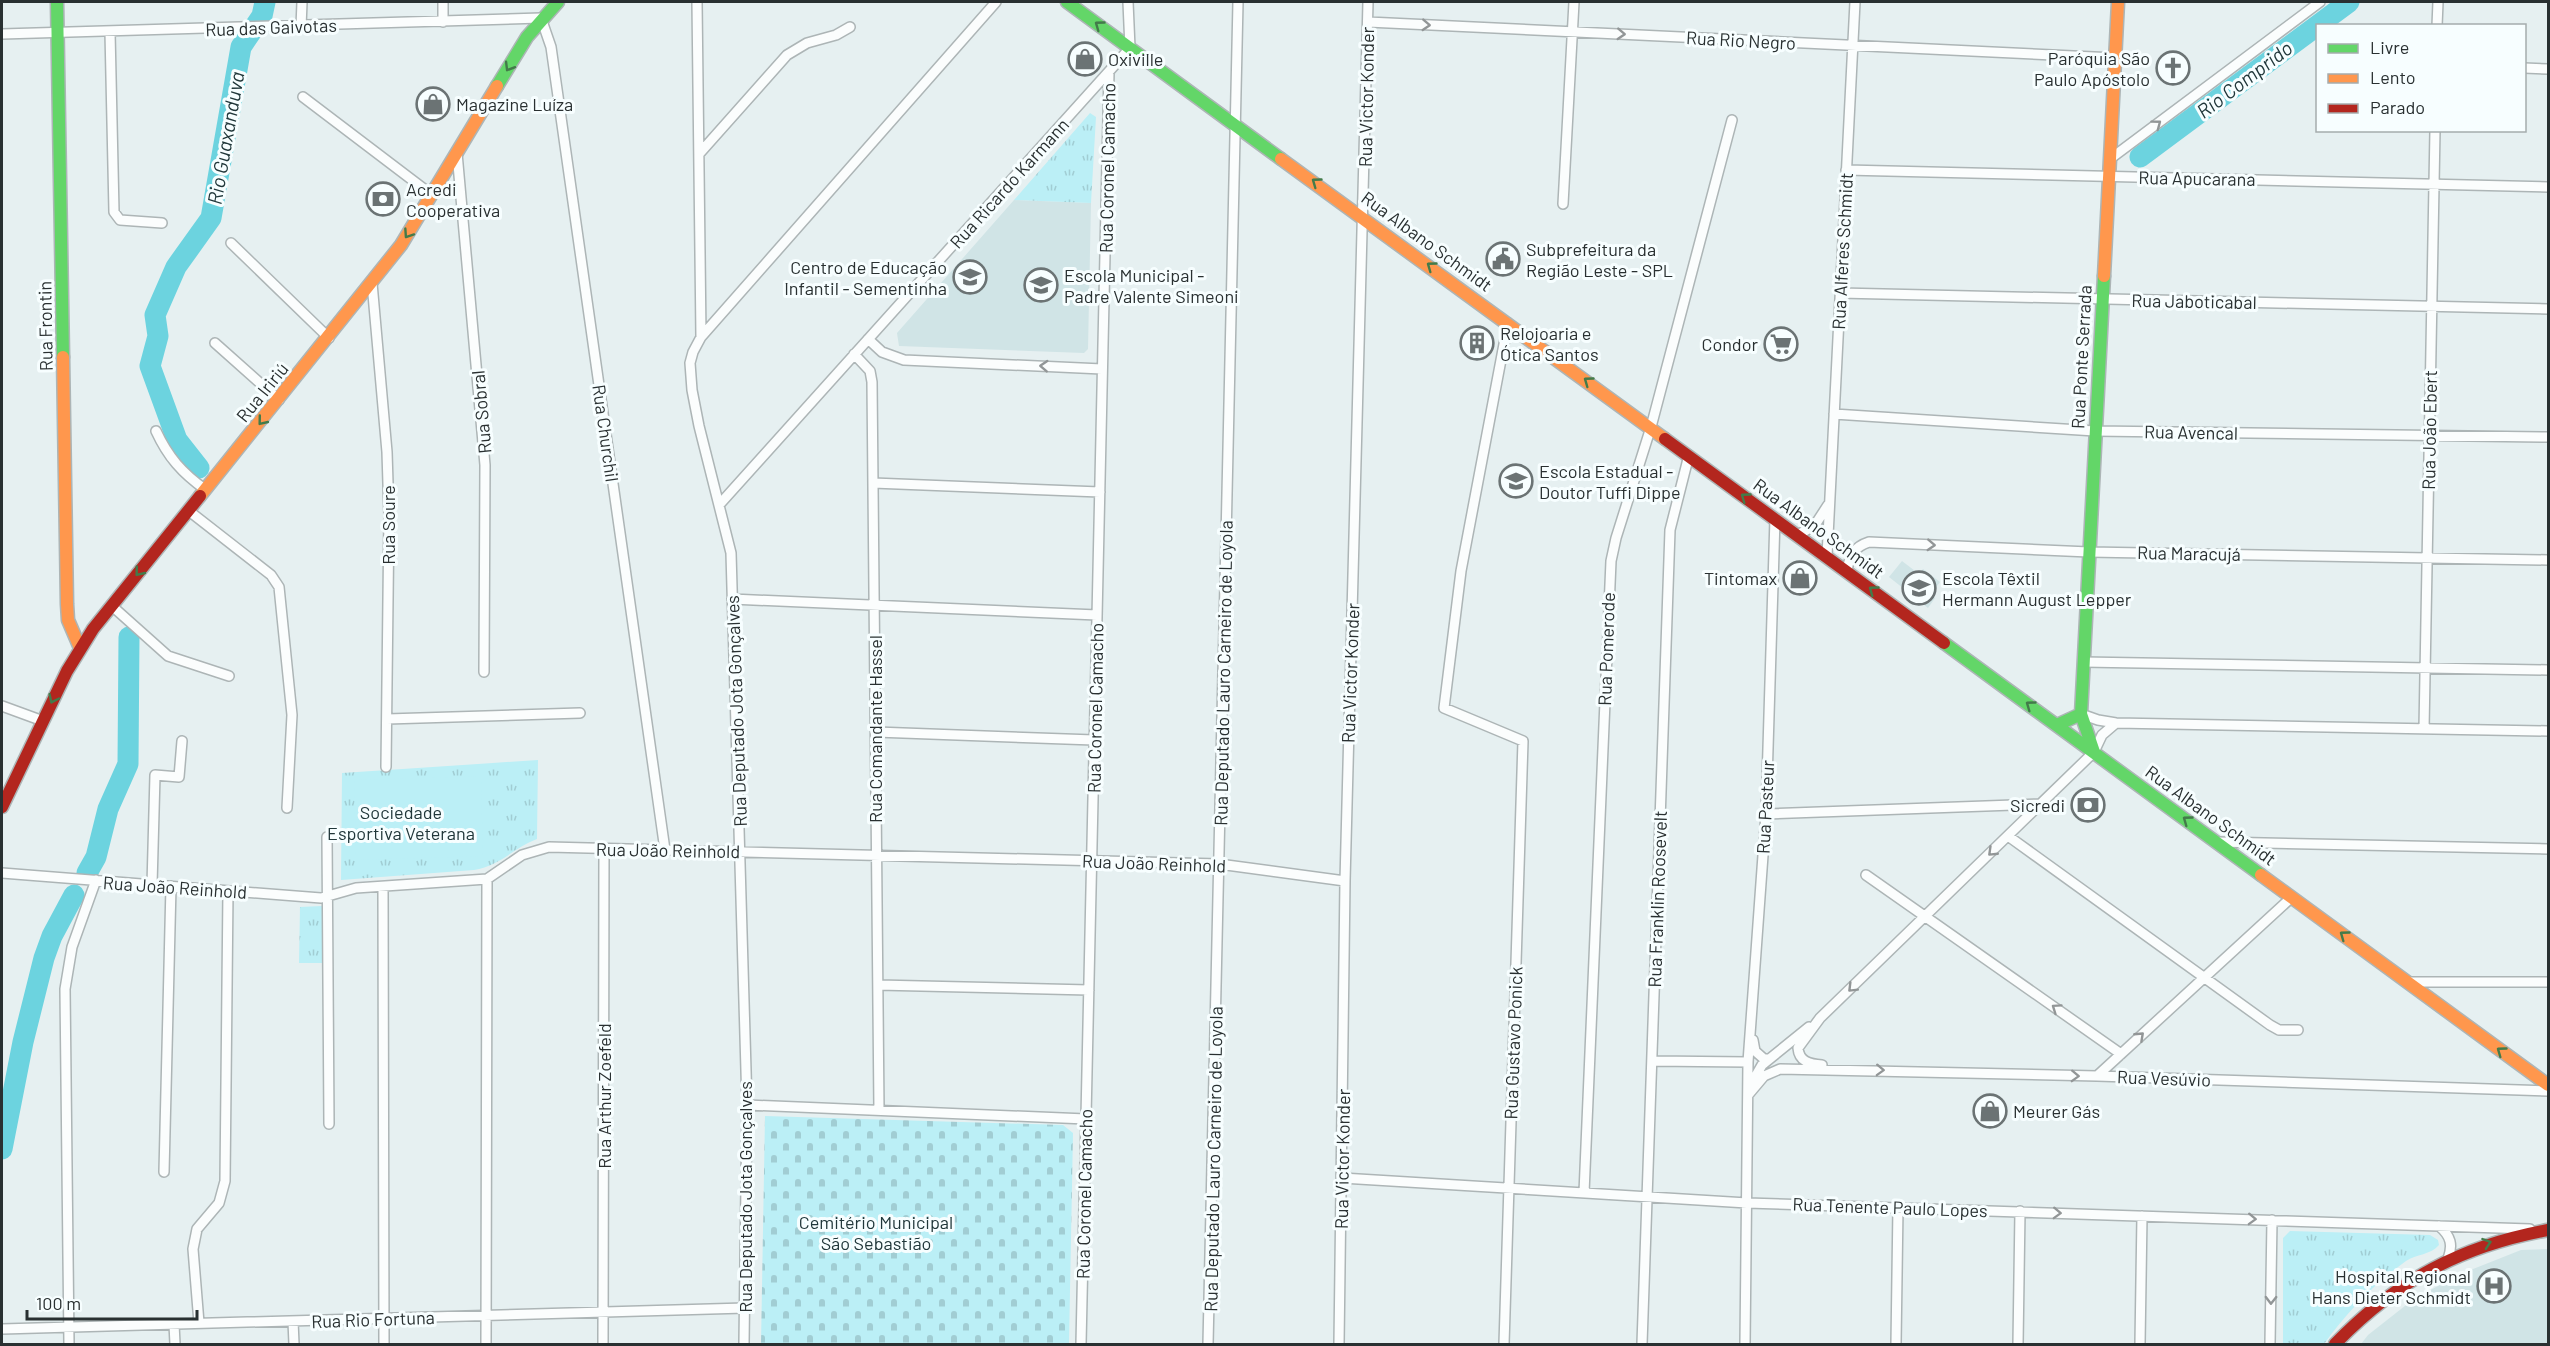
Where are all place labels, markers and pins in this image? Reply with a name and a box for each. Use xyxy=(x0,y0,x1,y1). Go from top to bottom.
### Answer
shop icon: Oxiville xyxy=(1067,41,1103,77)
place label: Paróquia São Paulo Apóstolo xyxy=(2034,47,2150,90)
place label: Oxiville xyxy=(1108,48,1163,70)
church icon: Paróquia São Paulo Apóstolo xyxy=(2155,50,2191,86)
shop icon: Magazine Luíza xyxy=(415,86,451,122)
place label: Magazine Luíza xyxy=(456,93,573,115)
place label: Acredi Cooperativa xyxy=(406,178,500,221)
bank icon: Acredi Cooperativa xyxy=(365,181,401,217)
place label: Subprefeitura da Região Leste - SPL xyxy=(1526,238,1673,281)
public building icon: Subprefeitura da Região Leste - SPL xyxy=(1485,241,1521,277)
place label: Centro de Educação Infantil - Sementinha xyxy=(784,256,947,299)
school or university icon: Centro de Educação Infantil - Sementinha xyxy=(952,259,988,295)
place label: Escola Municipal - Padre Valente Simeoni xyxy=(1064,264,1239,307)
school or university icon: Escola Municipal - Padre Valente Simeoni xyxy=(1023,267,1059,303)
place label: Relojoaria e Ótica Santos xyxy=(1500,322,1599,365)
building icon: Relojoaria e Ótica Santos xyxy=(1459,325,1495,361)
supermarket icon: Condor xyxy=(1763,326,1799,362)
place label: Condor xyxy=(1702,333,1758,355)
place label: Escola Estadual - Doutor Tuffi Dippe xyxy=(1539,460,1681,503)
school or university icon: Escola Estadual - Doutor Tuffi Dippe xyxy=(1498,463,1534,499)
shop icon: Tintomax xyxy=(1782,560,1818,596)
place label: Tintomax xyxy=(1704,567,1777,589)
place label: Escola Têxtil Hermann August Lepper xyxy=(1942,567,2132,610)
school or university icon: Escola Têxtil Hermann August Lepper xyxy=(1901,570,1937,606)
bank icon: Sicredi xyxy=(2070,787,2106,823)
place label: Sicredi xyxy=(2010,794,2065,816)
shop icon: Meurer Gás xyxy=(1972,1093,2008,1129)
place label: Meurer Gás xyxy=(2013,1100,2100,1122)
place label: Hospital Regional Hans Dieter Schmidt xyxy=(2311,1265,2471,1308)
hospital icon: Hospital Regional Hans Dieter Schmidt xyxy=(2476,1268,2512,1304)

